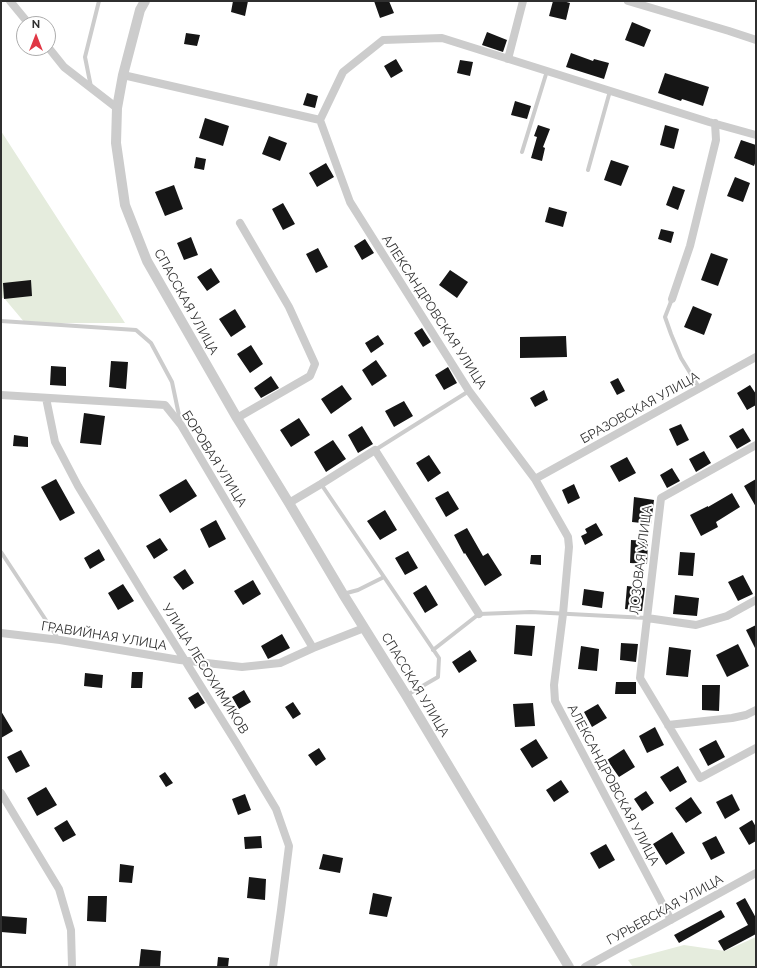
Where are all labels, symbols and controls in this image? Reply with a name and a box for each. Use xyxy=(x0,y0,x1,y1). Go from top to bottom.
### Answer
north arrow xyxy=(16,16,56,56)
text: N xyxy=(32,18,40,31)
street label: АЛЕКСАНДРОВСКАЯ УЛИЦА xyxy=(378,232,490,392)
street label: СПАССКАЯ УЛИЦА xyxy=(150,246,222,358)
street label: БРАЗОВСКАЯ УЛИЦА xyxy=(578,369,702,447)
street label: БОРОВАЯ УЛИЦА xyxy=(178,408,250,510)
street label: ЛОЗОВАЯ УЛИЦА xyxy=(627,504,655,616)
street label: УЛИЦА ЛЕСОХИМИКОВ xyxy=(159,601,251,737)
street label: ГРАВИЙНАЯ УЛИЦА xyxy=(40,618,168,654)
street label: СПАССКАЯ УЛИЦА xyxy=(378,630,452,740)
street label: АЛЕКСАНДРОВСКАЯ УЛИЦА xyxy=(564,702,662,868)
street label: ГУРЬЕВСКАЯ УЛИЦА xyxy=(604,872,726,948)

